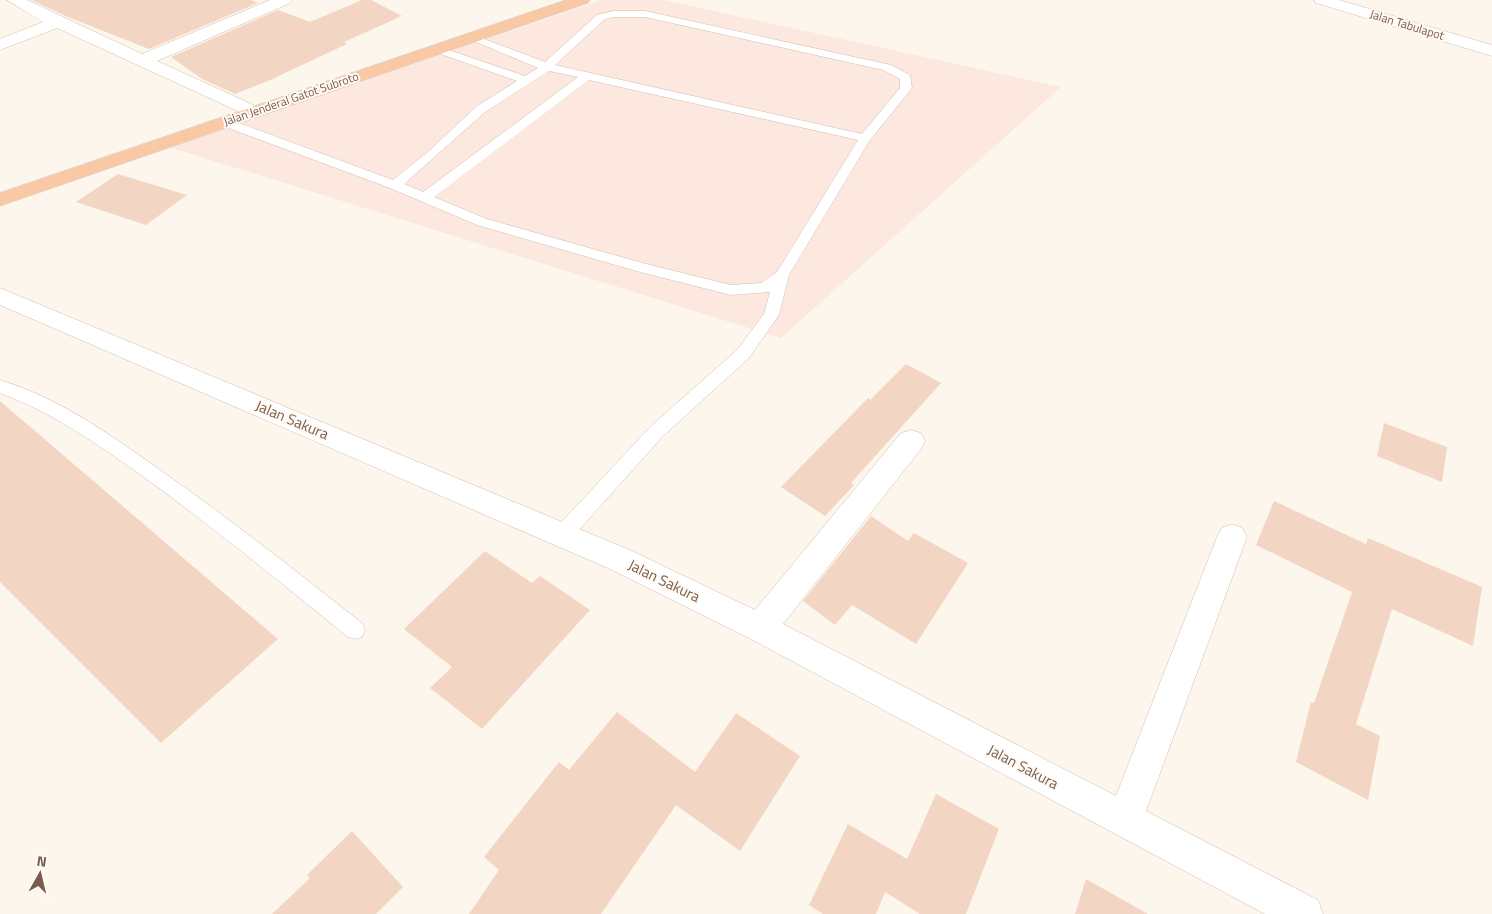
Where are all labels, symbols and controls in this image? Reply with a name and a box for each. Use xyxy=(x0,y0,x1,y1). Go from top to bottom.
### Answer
street label: Jalan Tabulapot xyxy=(1368,4,1447,45)
street label: Jalan Jenderal Gatot Subroto xyxy=(221,66,361,131)
street label: Jalan Sakura xyxy=(252,394,333,445)
street label: Jalan Sakura xyxy=(624,553,705,608)
street label: Jalan Sakura xyxy=(984,738,1063,795)
north arrow xyxy=(15,849,65,899)
text: N xyxy=(36,850,48,872)

